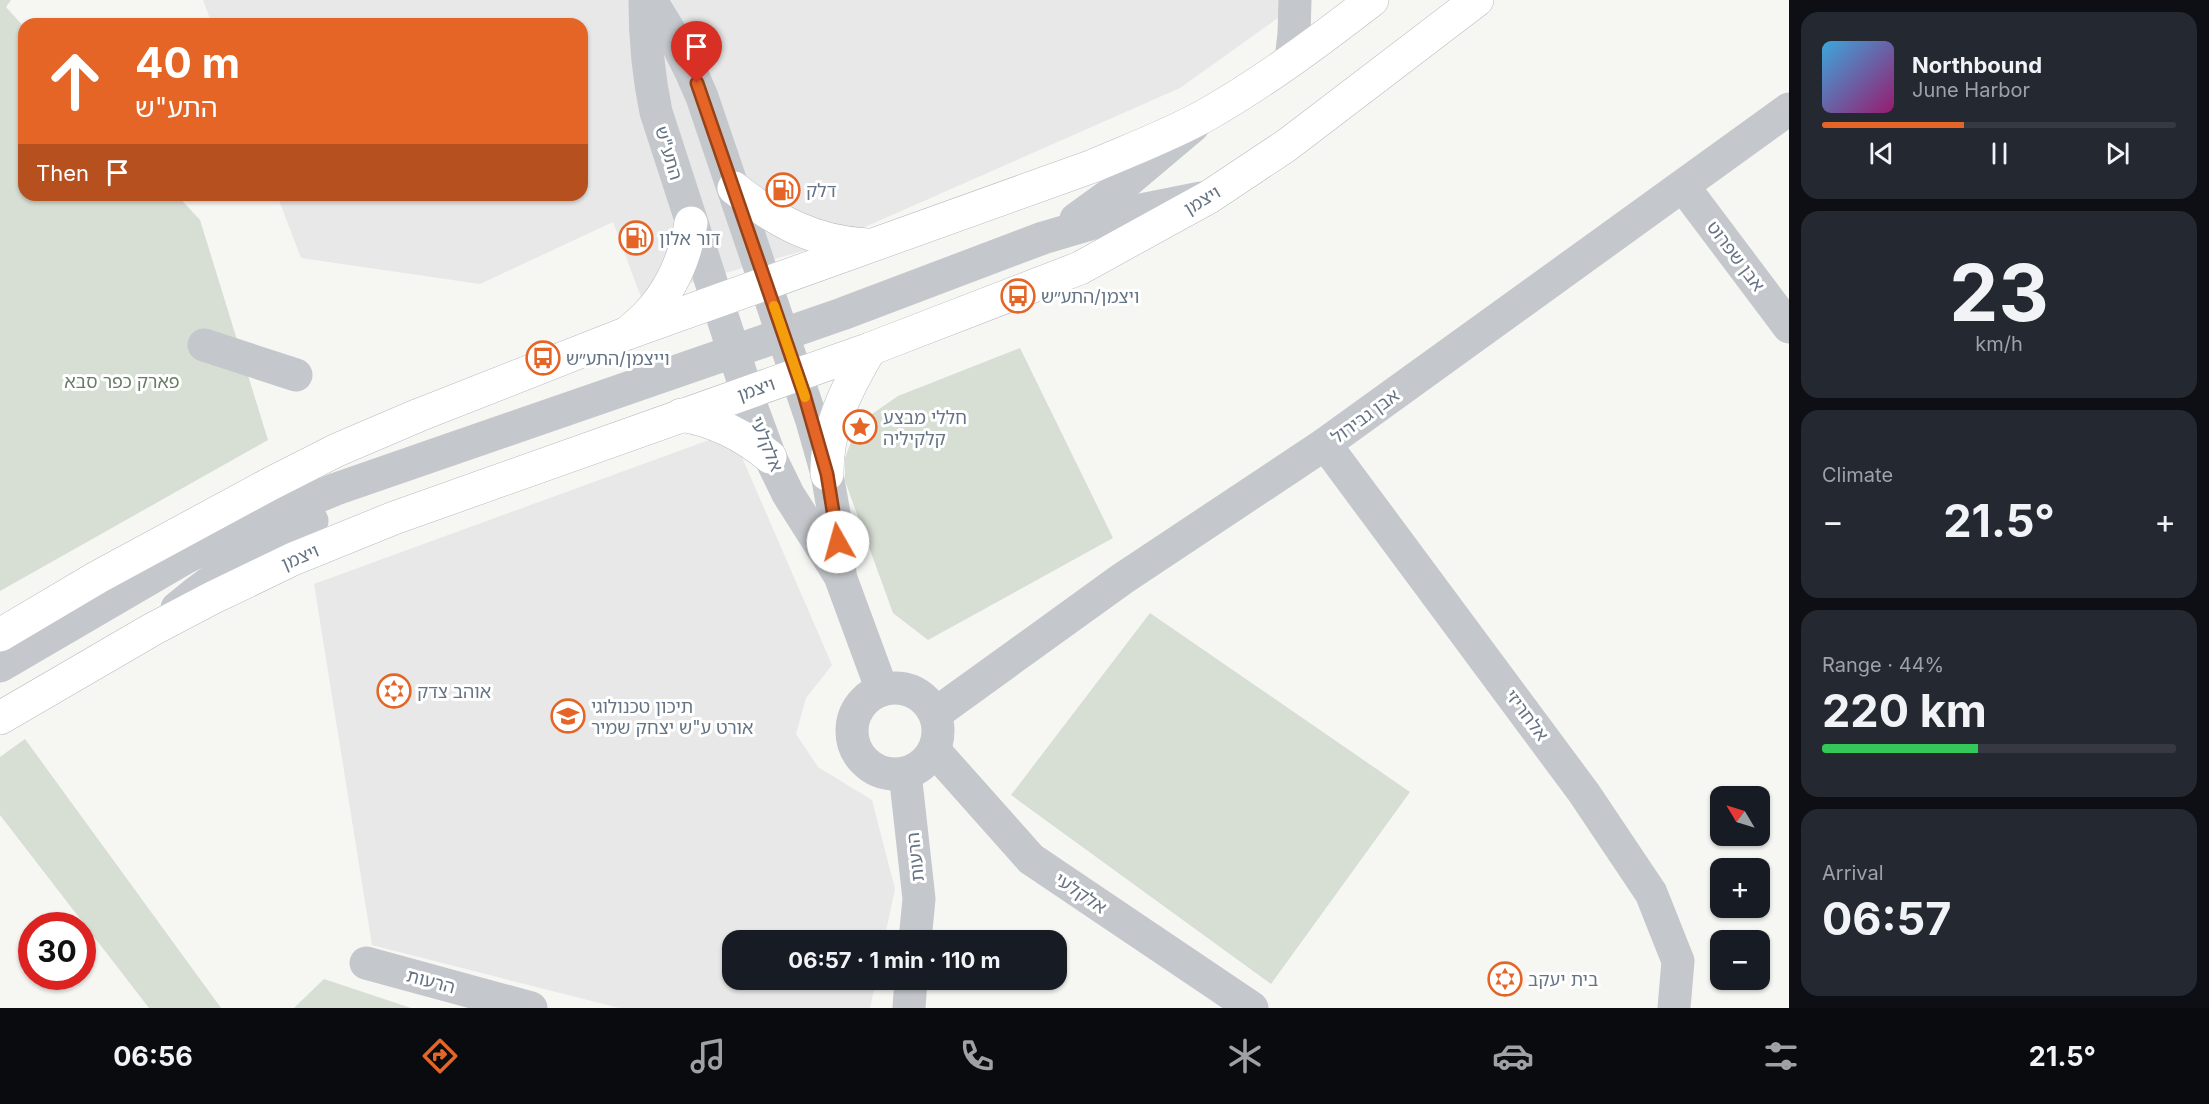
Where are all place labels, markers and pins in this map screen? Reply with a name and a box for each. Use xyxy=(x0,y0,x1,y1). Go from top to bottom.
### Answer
pin xyxy=(671,21,722,83)
fuel station icon: דלק xyxy=(765,172,801,208)
place label: דלק xyxy=(806,180,837,201)
fuel station icon: דור אלון xyxy=(618,220,654,256)
place label: דור אלון xyxy=(659,228,721,249)
bus stop icon: ויצמן/התע״ש xyxy=(1000,278,1036,314)
place label: ויצמן/התע״ש xyxy=(1041,286,1139,307)
bus stop icon: וייצמן/התע״ש xyxy=(525,340,561,376)
place label: וייצמן/התע״ש xyxy=(566,348,670,369)
place label: חללי מבצע קלקיליה xyxy=(883,407,967,449)
place icon: חללי מבצע קלקיליה xyxy=(842,409,878,445)
synagogue icon: אוהב צדק xyxy=(376,673,412,709)
place label: אוהב צדק xyxy=(417,681,491,702)
place label: תיכון טכנולוגי אורט ע"ש יצחק שמיר xyxy=(591,696,753,738)
school or university icon: תיכון טכנולוגי אורט ע"ש יצחק שמיר xyxy=(550,698,586,734)
synagogue icon: בית יעקב xyxy=(1487,961,1523,997)
place label: בית יעקב xyxy=(1528,969,1598,990)

